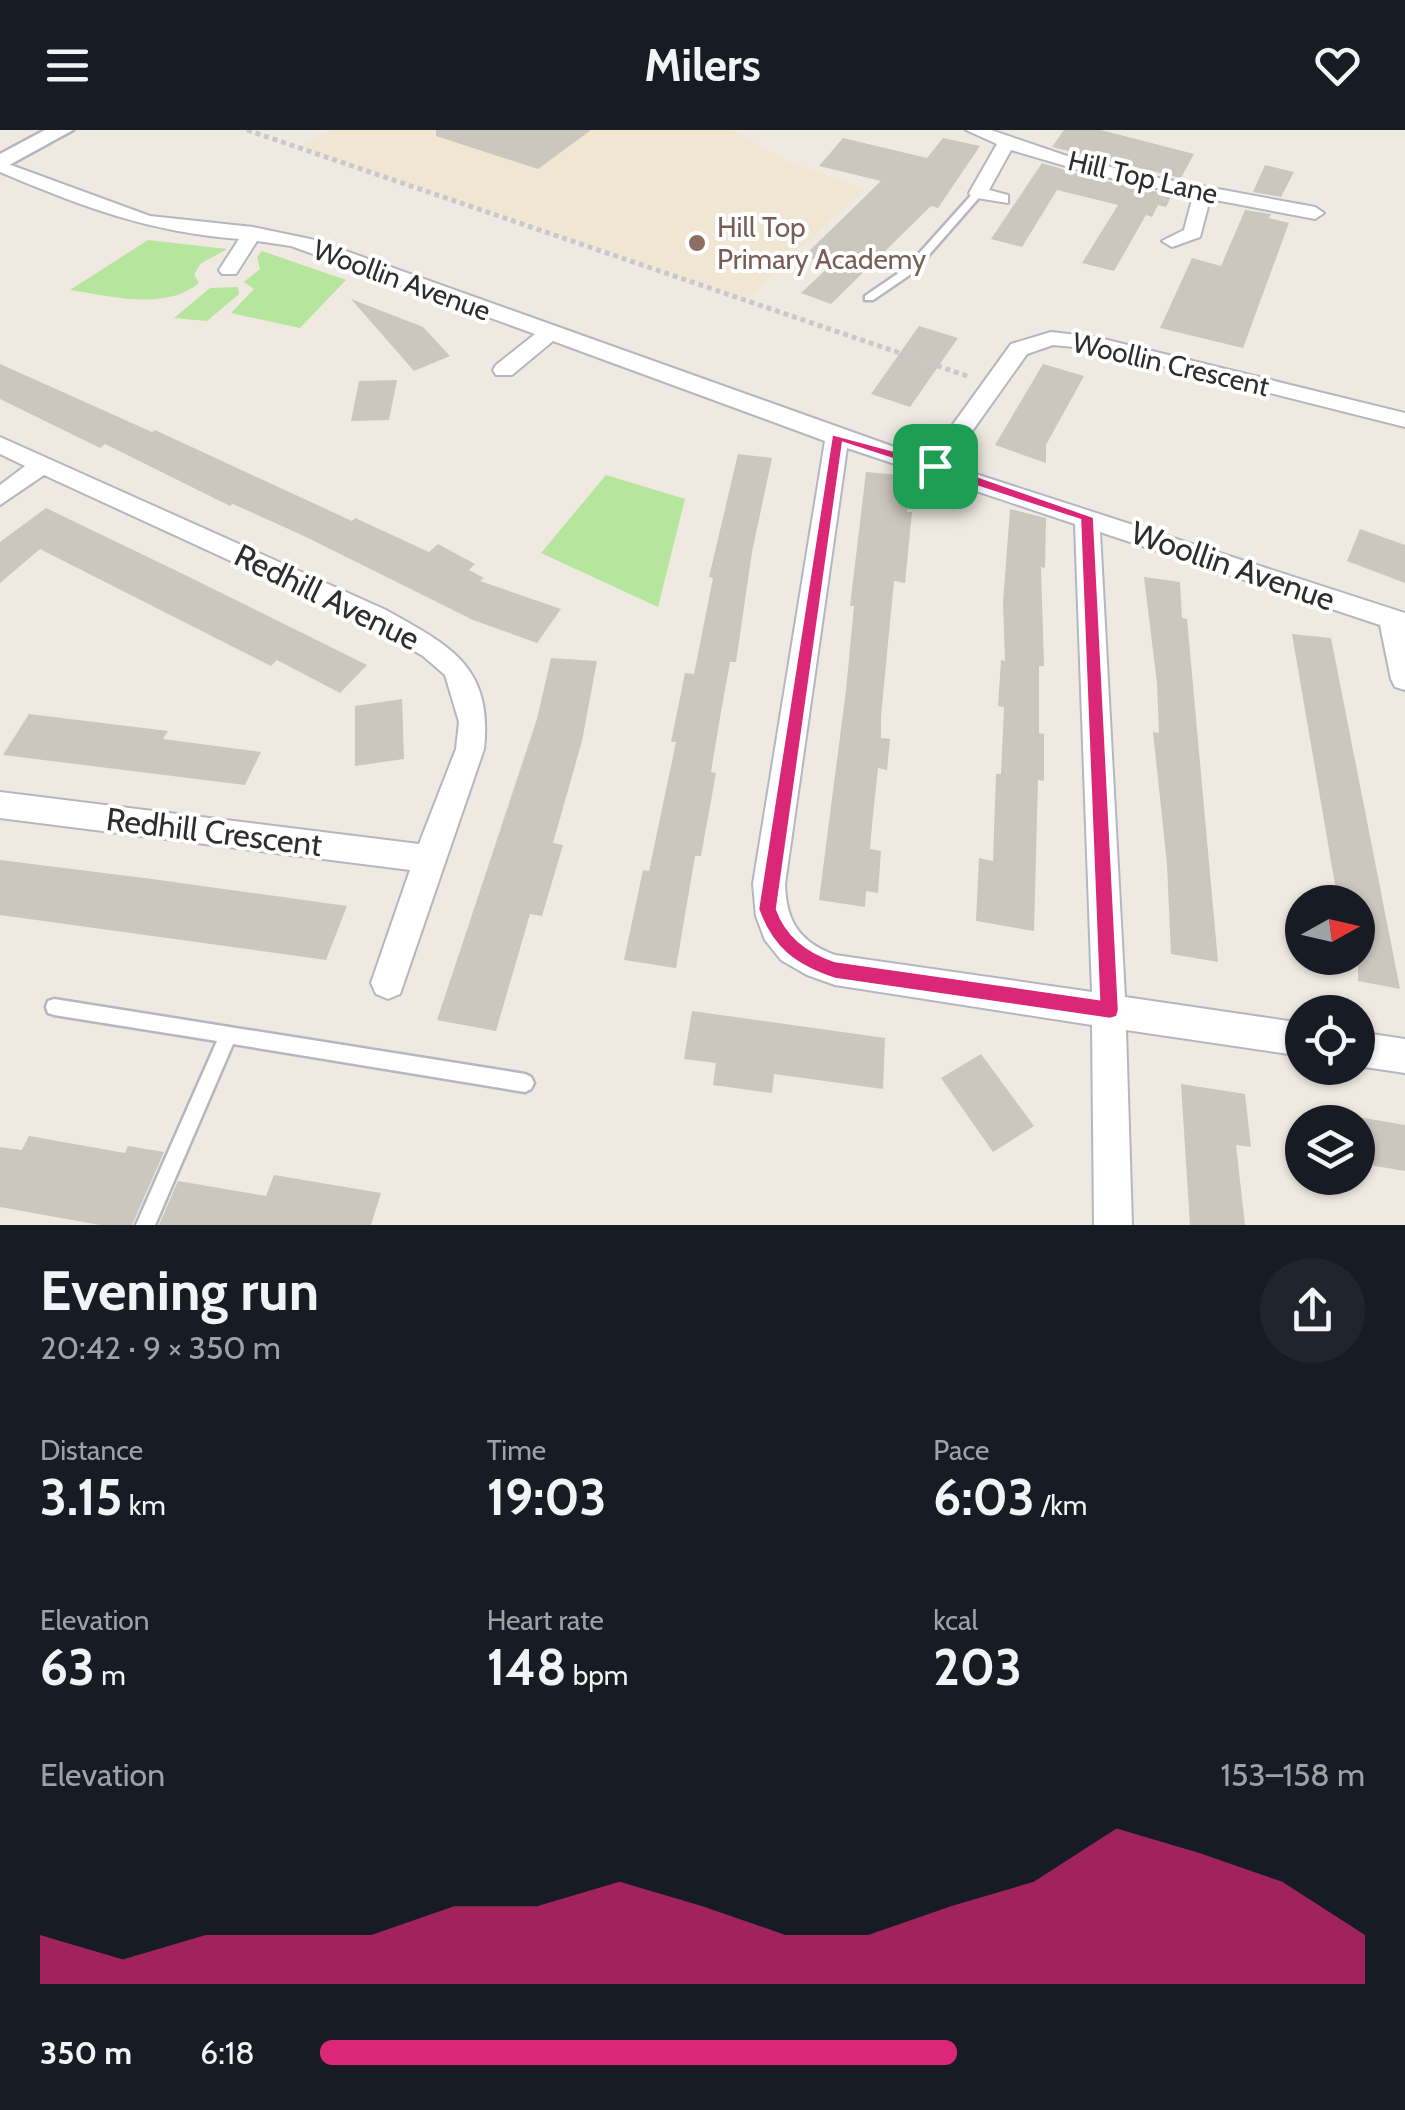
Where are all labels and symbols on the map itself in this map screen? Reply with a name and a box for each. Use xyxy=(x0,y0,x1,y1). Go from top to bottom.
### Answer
street label: Hill Top Lane xyxy=(1065,143,1221,211)
place label: Hill Top Primary Academy xyxy=(717,210,926,276)
street label: Woollin Avenue xyxy=(309,232,495,328)
marker: Hill Top Primary Academy xyxy=(686,232,708,254)
street label: Woollin Crescent xyxy=(1070,325,1272,403)
pin xyxy=(893,424,978,509)
street label: Woollin Avenue xyxy=(1126,512,1340,619)
street label: Redhill Avenue xyxy=(228,535,426,658)
street label: Redhill Crescent xyxy=(104,799,324,864)
north arrow xyxy=(1285,885,1375,975)

